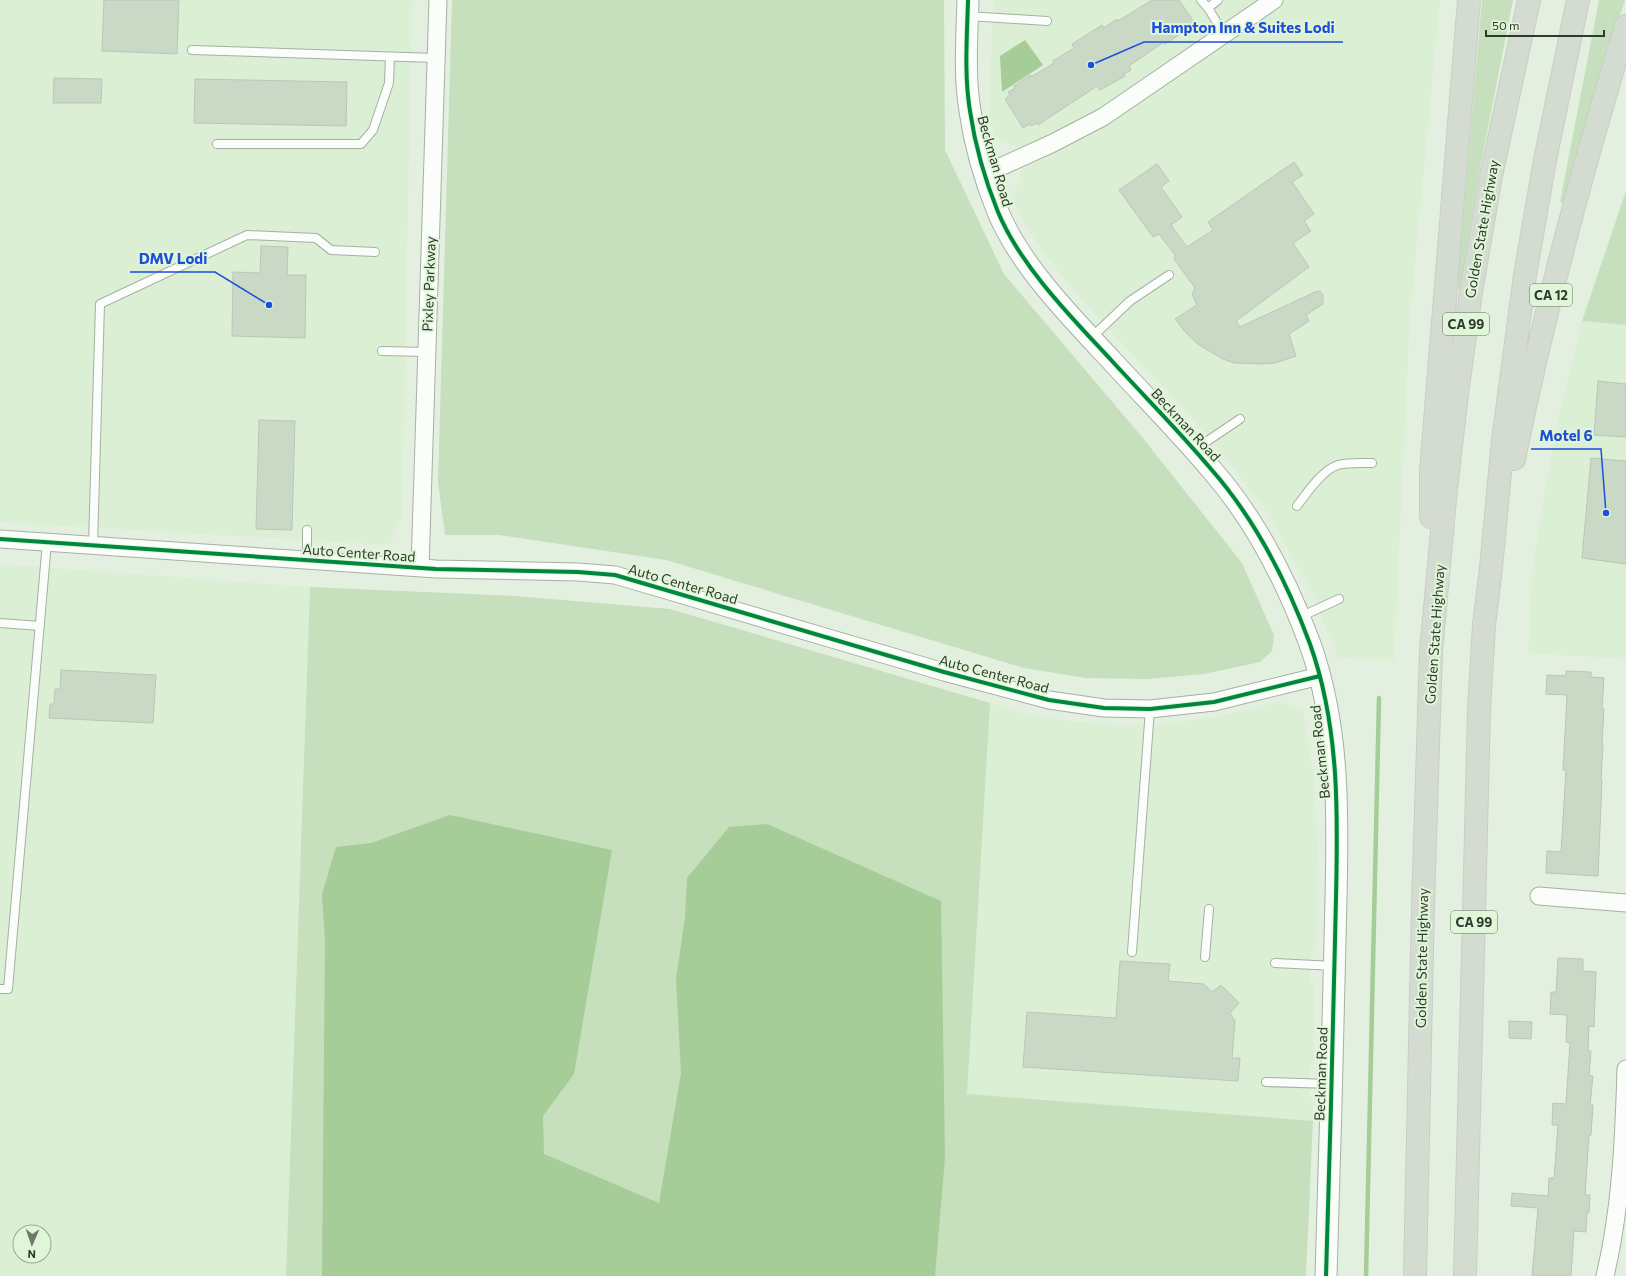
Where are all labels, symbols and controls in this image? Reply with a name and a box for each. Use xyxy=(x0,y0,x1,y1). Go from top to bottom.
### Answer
scale bar xyxy=(1486,12,1604,38)
callout: Hampton Inn & Suites Lodi xyxy=(1144,15,1343,42)
text: Hampton Inn & Suites Lodi xyxy=(1151,18,1335,36)
text: 50 m xyxy=(1492,18,1520,32)
street label: Beckman Road xyxy=(974,113,1017,208)
street label: Golden State Highway xyxy=(1461,158,1502,299)
street label: Pixley Parkway xyxy=(418,236,439,332)
callout: DMV Lodi xyxy=(130,245,215,272)
text: DMV Lodi xyxy=(139,249,207,267)
road number: CA 12 xyxy=(1530,284,1572,306)
road number: CA 99 xyxy=(1443,313,1489,335)
street label: Beckman Road xyxy=(1148,385,1225,465)
callout: Motel 6 xyxy=(1531,422,1601,449)
text: Motel 6 xyxy=(1539,426,1593,444)
street label: Auto Center Road xyxy=(302,540,416,565)
street label: Auto Center Road xyxy=(626,560,740,607)
street label: Golden State Highway xyxy=(1421,563,1448,704)
street label: Auto Center Road xyxy=(937,651,1051,696)
street label: Beckman Road xyxy=(1306,704,1333,800)
street label: Golden State Highway xyxy=(1412,888,1431,1028)
road number: CA 99 xyxy=(1451,911,1497,933)
street label: Beckman Road xyxy=(1310,1027,1331,1121)
north arrow xyxy=(12,1224,52,1264)
text: N xyxy=(27,1248,36,1261)

